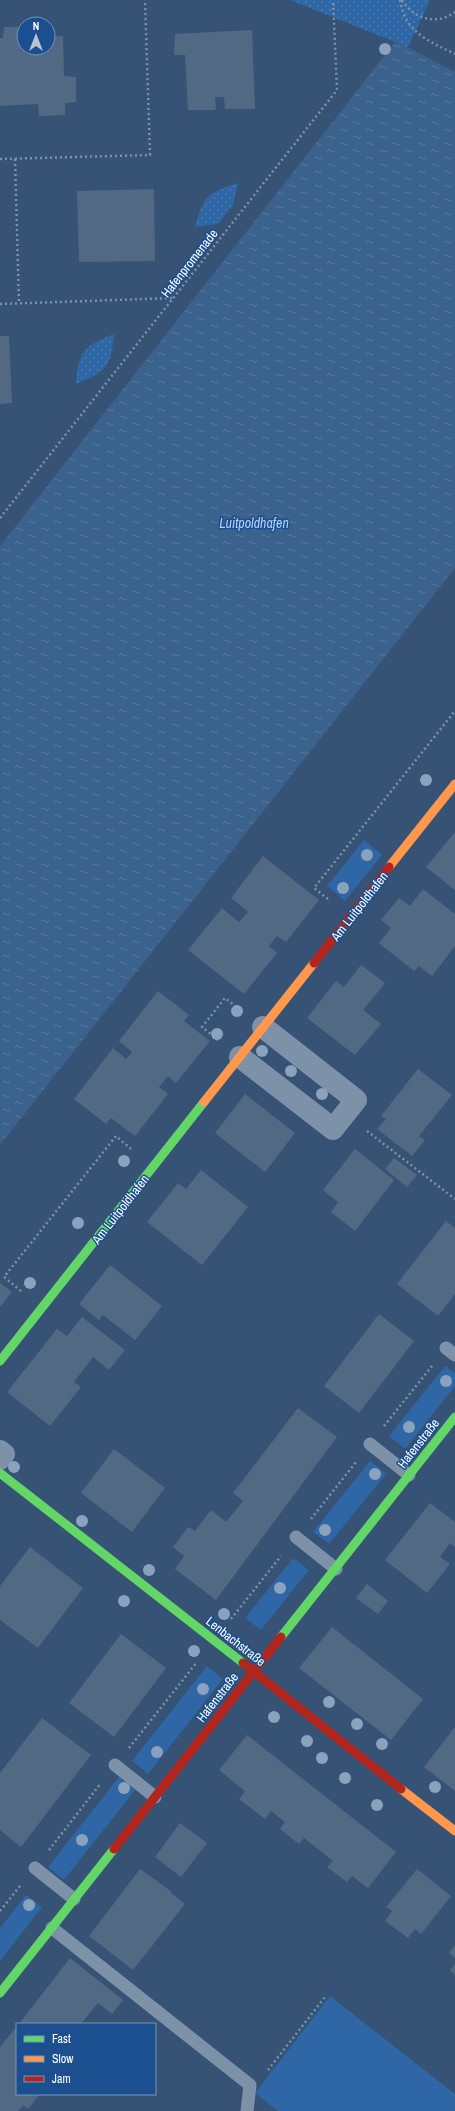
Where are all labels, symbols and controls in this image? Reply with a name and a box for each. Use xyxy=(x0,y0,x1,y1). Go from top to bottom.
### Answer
north arrow xyxy=(16,16,56,56)
text: N xyxy=(33,19,39,33)
street label: Hafenpromenade xyxy=(157,226,221,301)
water label: Luitpoldhafen xyxy=(219,514,289,532)
street label: Am Luitpoldhafen xyxy=(326,868,392,945)
street label: Am Luitpoldhafen xyxy=(87,1171,153,1248)
street label: Hafenstraße xyxy=(394,1415,443,1472)
street label: Lenbachstraße xyxy=(202,1613,269,1670)
street label: Hafenstraße xyxy=(193,1669,242,1726)
legend xyxy=(16,2023,156,2095)
text: Fast xyxy=(52,2031,71,2047)
text: Slow xyxy=(52,2051,74,2067)
text: Jam xyxy=(52,2071,71,2087)

